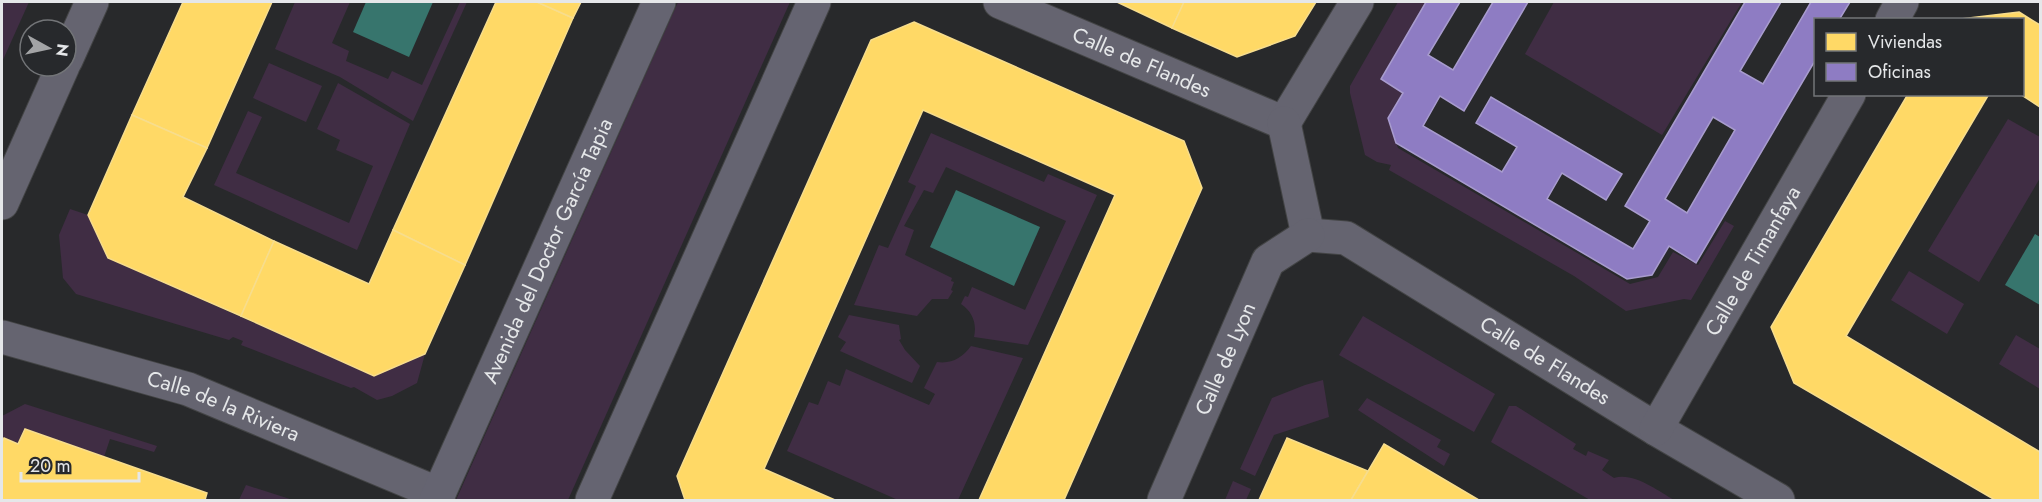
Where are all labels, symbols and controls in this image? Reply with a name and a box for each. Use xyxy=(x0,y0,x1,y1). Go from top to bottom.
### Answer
north arrow xyxy=(18,18,78,78)
legend xyxy=(1814,18,2024,96)
street label: Calle de Flandes xyxy=(1068,20,1216,105)
text: Viviendas xyxy=(1868,29,1942,55)
text: N xyxy=(50,42,75,58)
text: Oficinas xyxy=(1868,59,1931,85)
street label: Avenida del Doctor García Tapia xyxy=(475,113,620,388)
street label: Calle de Timanfaya xyxy=(1698,180,1808,341)
street label: Calle de Lyon xyxy=(1188,298,1263,420)
street label: Calle de Flandes xyxy=(1474,309,1616,412)
street label: Calle de la Riviera xyxy=(143,363,304,449)
scale bar xyxy=(21,445,140,483)
text: 20 m xyxy=(30,453,70,479)

